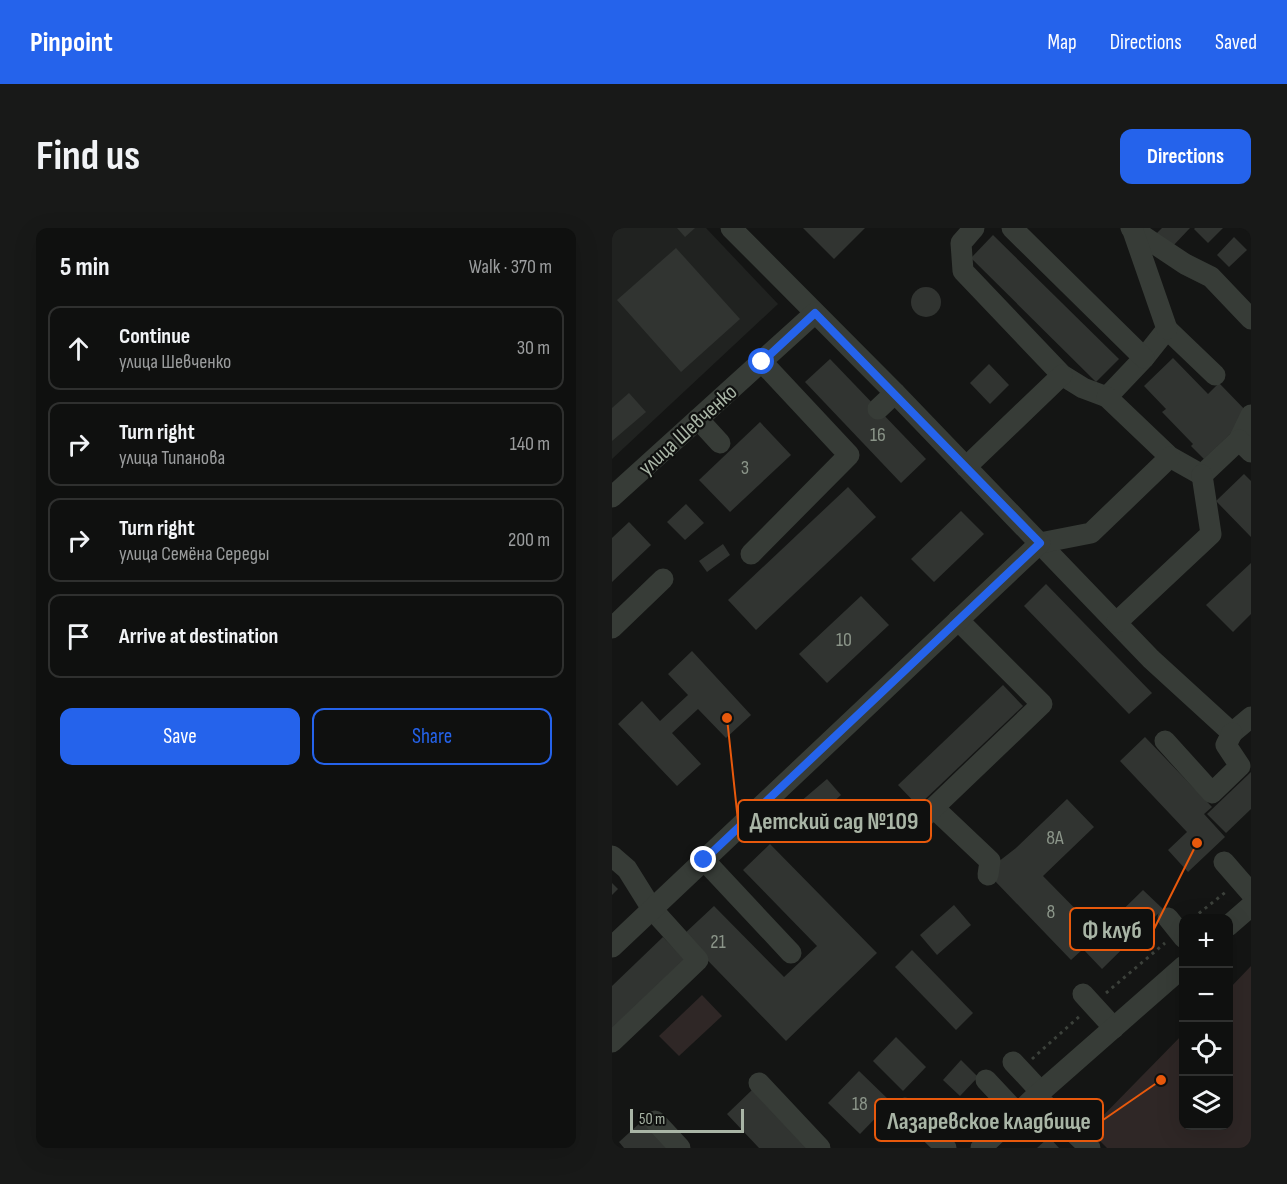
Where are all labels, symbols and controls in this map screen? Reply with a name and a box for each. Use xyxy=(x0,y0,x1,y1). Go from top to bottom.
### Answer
text: Pinpoint xyxy=(30,26,113,59)
text: Map xyxy=(1047,30,1077,55)
text: Directions xyxy=(1110,30,1182,55)
text: Saved xyxy=(1215,30,1257,55)
button: Directions xyxy=(1120,129,1251,184)
text: Find us xyxy=(36,131,140,182)
text: 5 min xyxy=(60,252,110,283)
text: Walk · 370 m xyxy=(469,255,552,279)
text: Continue xyxy=(119,323,190,350)
icon: ahead xyxy=(62,332,95,365)
text: 30 m xyxy=(517,336,550,360)
route start xyxy=(748,348,774,374)
text: улица Шевченко xyxy=(119,350,231,374)
street label: улица Шевченко xyxy=(633,379,743,481)
text: Turn right xyxy=(119,419,195,446)
house number: 16 xyxy=(870,423,886,447)
icon: right xyxy=(62,428,95,461)
text: 140 m xyxy=(510,432,550,456)
text: улица Типанова xyxy=(119,446,225,470)
house number: 3 xyxy=(741,456,749,480)
text: Turn right xyxy=(119,515,195,542)
icon: right xyxy=(62,524,95,557)
text: 200 m xyxy=(508,528,550,552)
text: улица Семёна Середы xyxy=(119,542,269,566)
icon: arrive xyxy=(62,620,95,653)
text: Arrive at destination xyxy=(119,623,278,650)
house number: 10 xyxy=(836,628,852,652)
button: Save xyxy=(60,708,300,765)
button: Share xyxy=(312,708,552,765)
callout: Детский сад №109 xyxy=(738,800,931,842)
text: Детский сад №109 xyxy=(750,807,918,836)
house number: 8А xyxy=(1046,826,1064,850)
route end xyxy=(690,846,716,872)
house number: 8 xyxy=(1047,900,1055,924)
callout: Ф клуб xyxy=(1070,908,1154,950)
map controls xyxy=(1179,914,1233,1130)
button: + xyxy=(1179,914,1233,968)
text: Ф клуб xyxy=(1082,916,1142,945)
house number: 21 xyxy=(710,930,726,954)
button: − xyxy=(1179,968,1233,1022)
button: locate xyxy=(1179,1022,1233,1076)
button: layers xyxy=(1179,1076,1233,1130)
house number: 18 xyxy=(852,1092,868,1116)
callout: Лазаревское кладбище xyxy=(875,1099,1103,1141)
scale bar xyxy=(630,1106,744,1134)
text: Лазаревское кладбище xyxy=(886,1107,1091,1136)
text: 50 m xyxy=(639,1110,665,1129)

